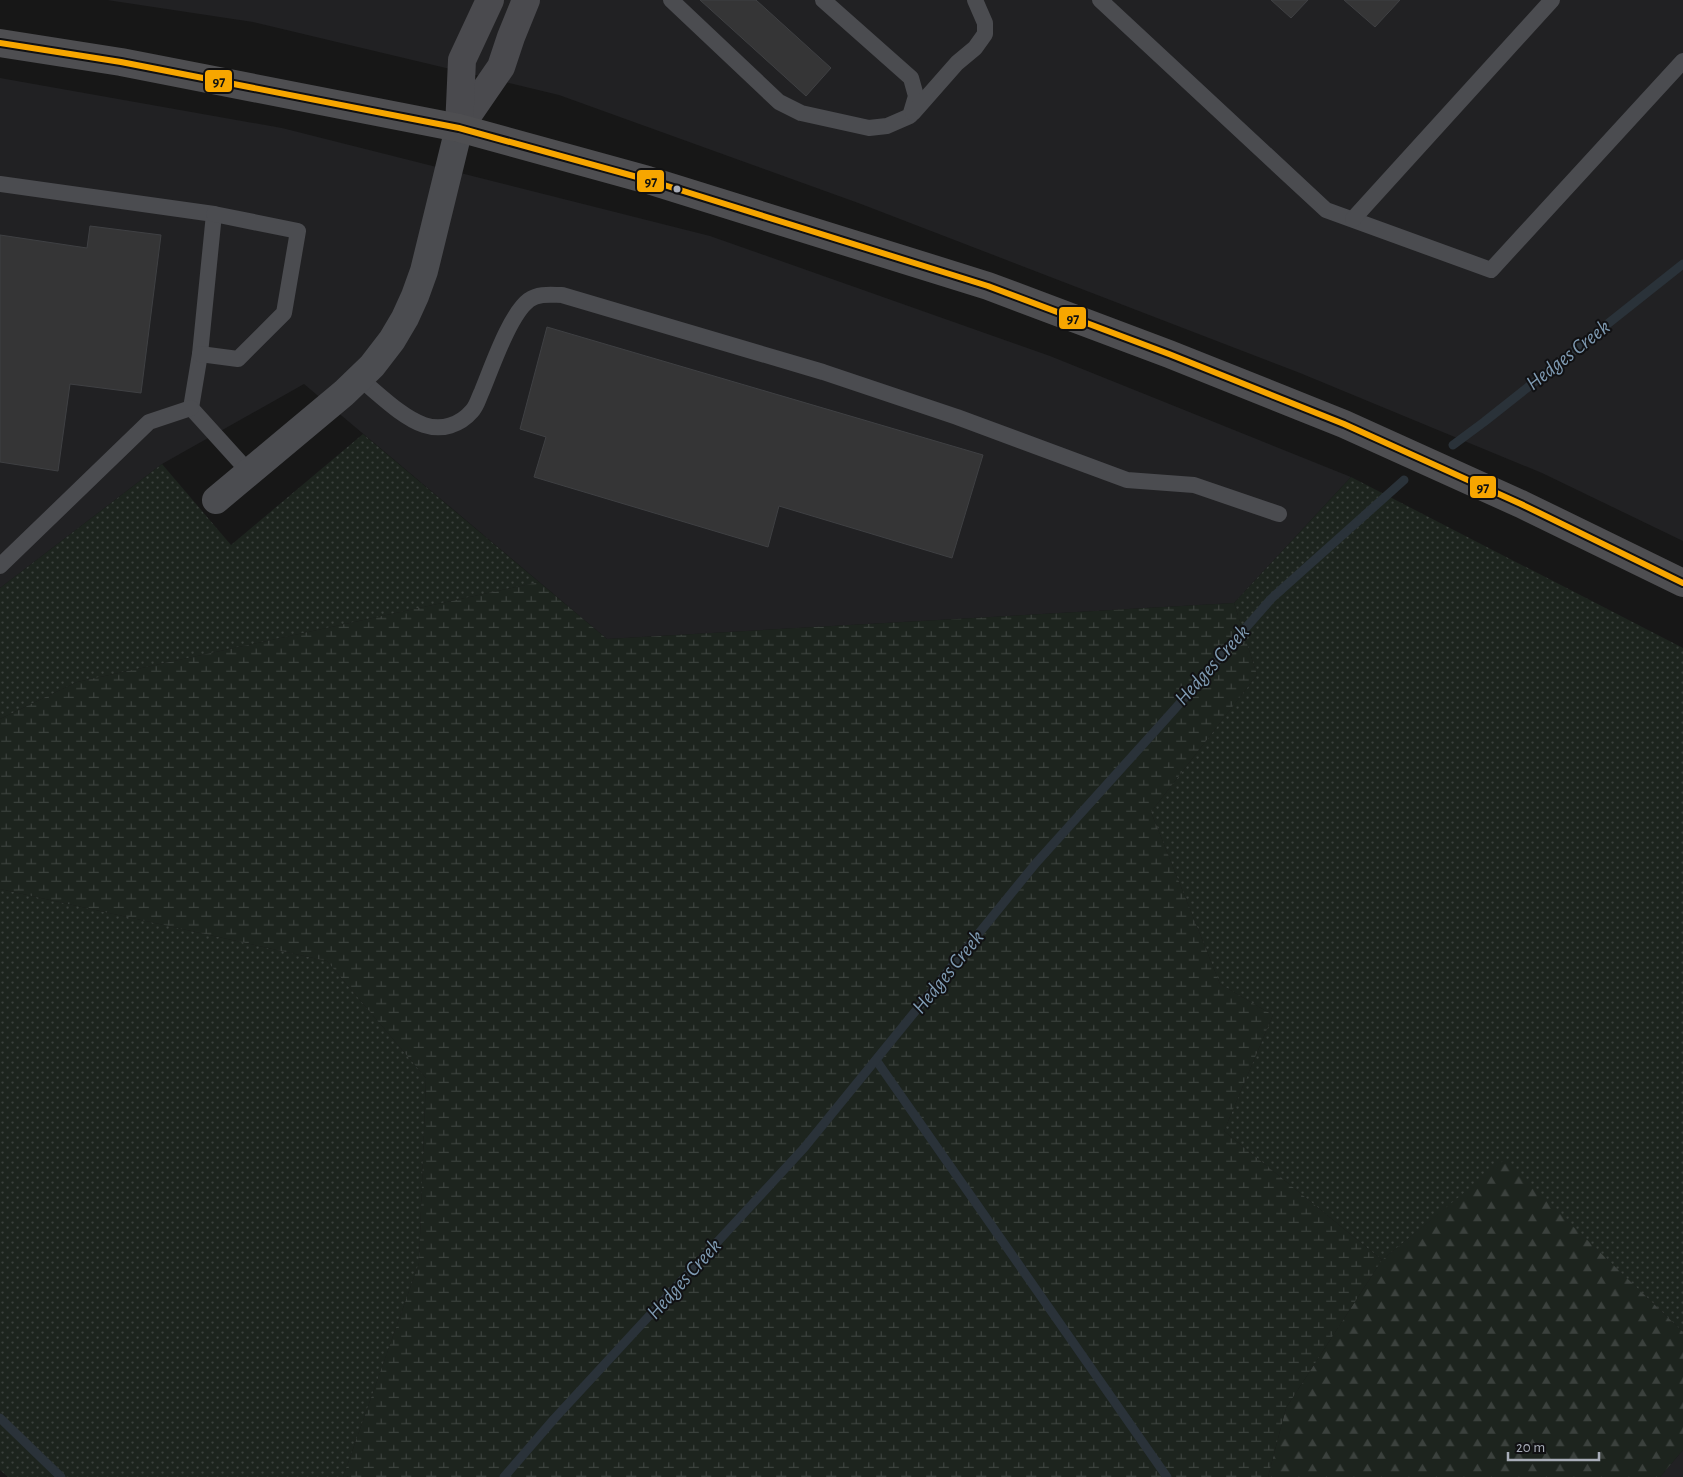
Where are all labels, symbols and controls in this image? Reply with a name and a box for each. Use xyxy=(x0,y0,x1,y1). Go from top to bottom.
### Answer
line badge: 97 xyxy=(204,69,233,93)
text: 97 xyxy=(213,75,225,89)
line badge: 97 xyxy=(636,169,665,193)
text: 97 xyxy=(645,175,657,189)
unlabelled marker xyxy=(672,184,682,194)
line badge: 97 xyxy=(1058,306,1087,330)
text: 97 xyxy=(1067,312,1079,326)
water label: Hedges Creek xyxy=(1522,316,1614,394)
line badge: 97 xyxy=(1469,475,1497,499)
text: 97 xyxy=(1477,481,1489,495)
water label: Hedges Creek xyxy=(1171,621,1253,709)
water label: Hedges Creek xyxy=(908,926,988,1017)
water label: Hedges Creek xyxy=(643,1235,725,1323)
scale bar xyxy=(1508,1430,1599,1462)
text: 20 m xyxy=(1516,1440,1545,1455)

